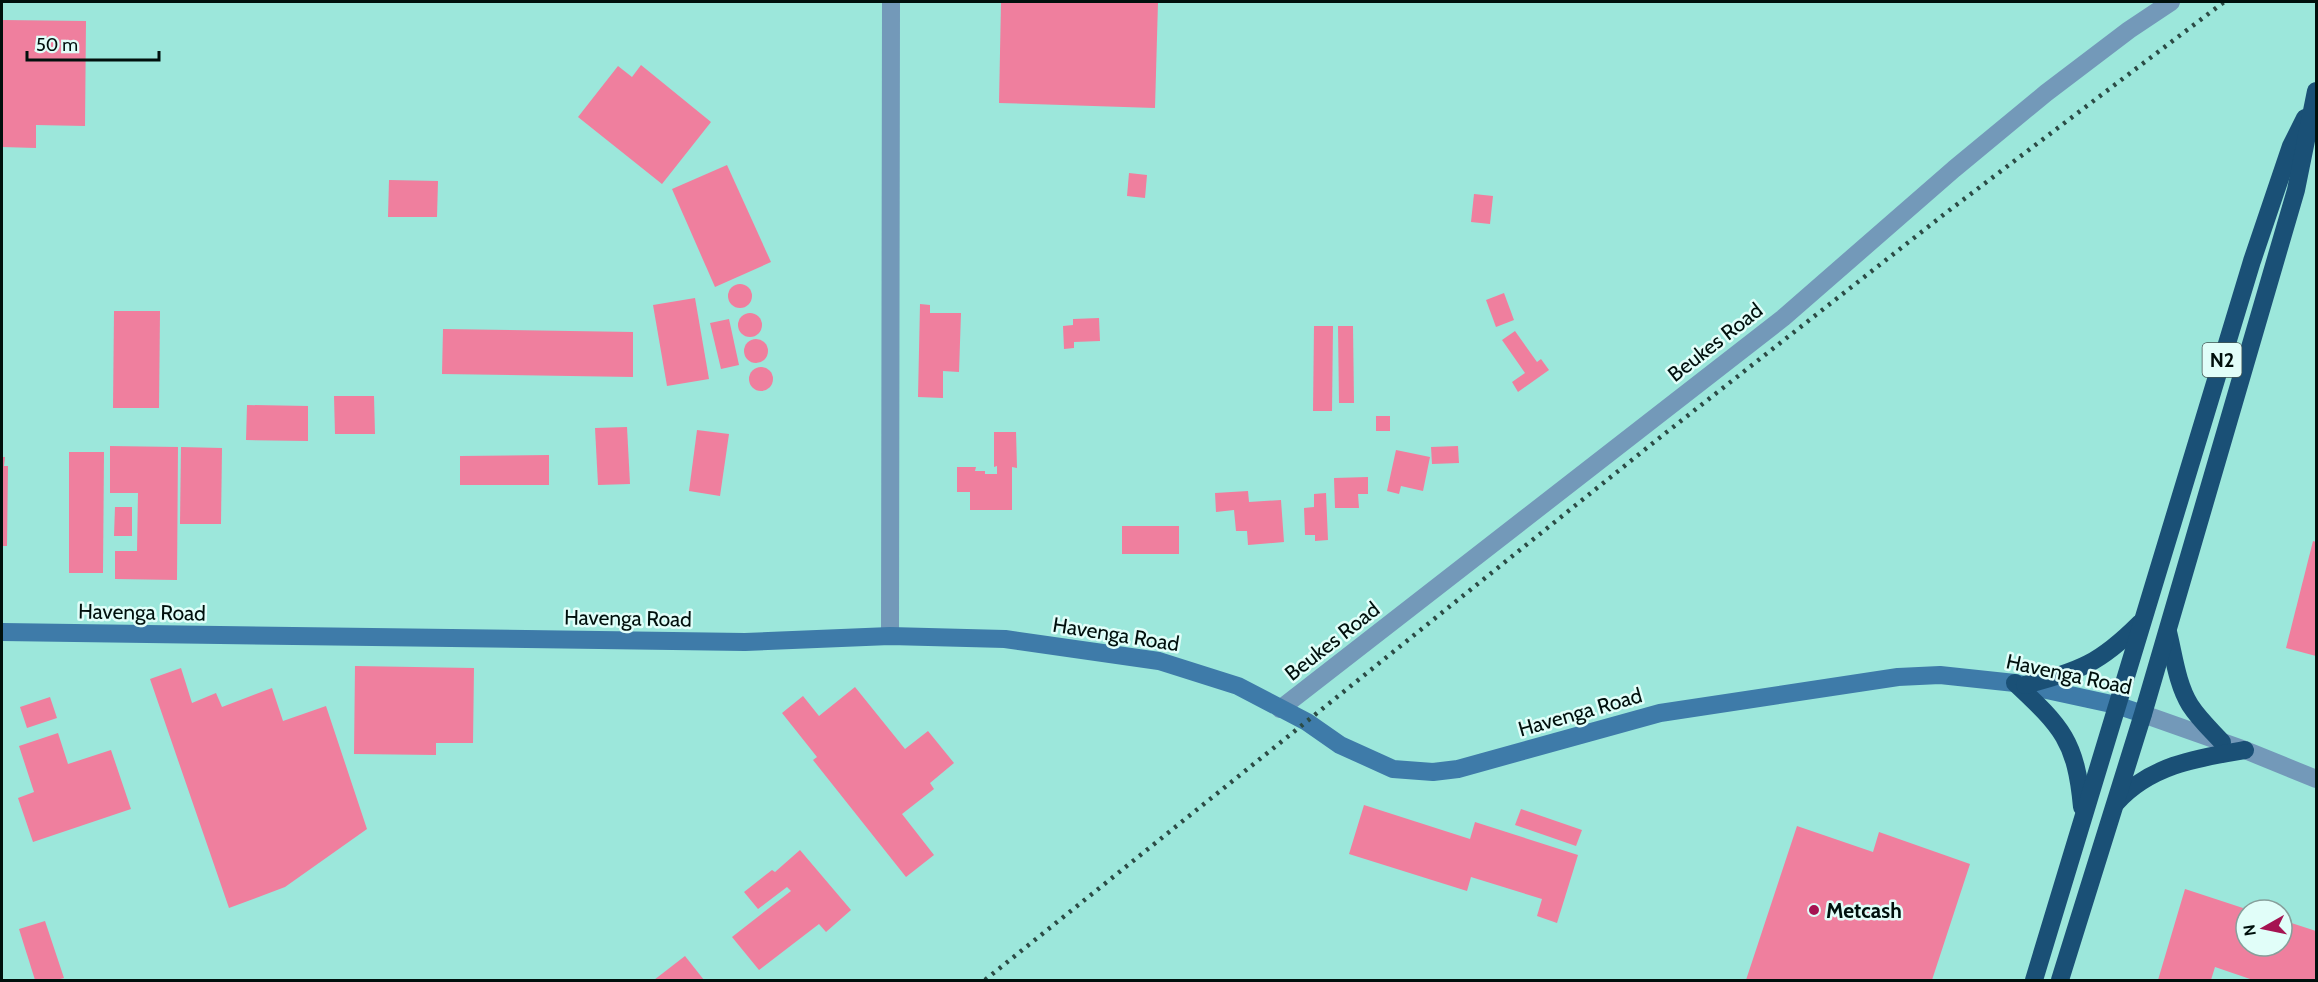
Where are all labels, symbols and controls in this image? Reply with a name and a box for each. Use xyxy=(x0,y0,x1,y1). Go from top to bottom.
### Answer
scale bar xyxy=(27,24,159,62)
text: 50 m xyxy=(36,34,78,56)
street label: Beukes Road xyxy=(1663,297,1767,387)
road number: N2 xyxy=(2202,343,2242,377)
street label: Beukes Road xyxy=(1280,596,1384,686)
street label: Havenga Road xyxy=(78,598,206,626)
street label: Havenga Road xyxy=(564,604,692,632)
street label: Havenga Road xyxy=(1051,612,1181,656)
street label: Havenga Road xyxy=(2004,648,2134,700)
street label: Havenga Road xyxy=(1515,682,1645,742)
place label: Metcash xyxy=(1826,898,1902,923)
north arrow xyxy=(2234,898,2294,958)
marker: Metcash xyxy=(1807,903,1821,917)
text: N xyxy=(2239,923,2260,937)

